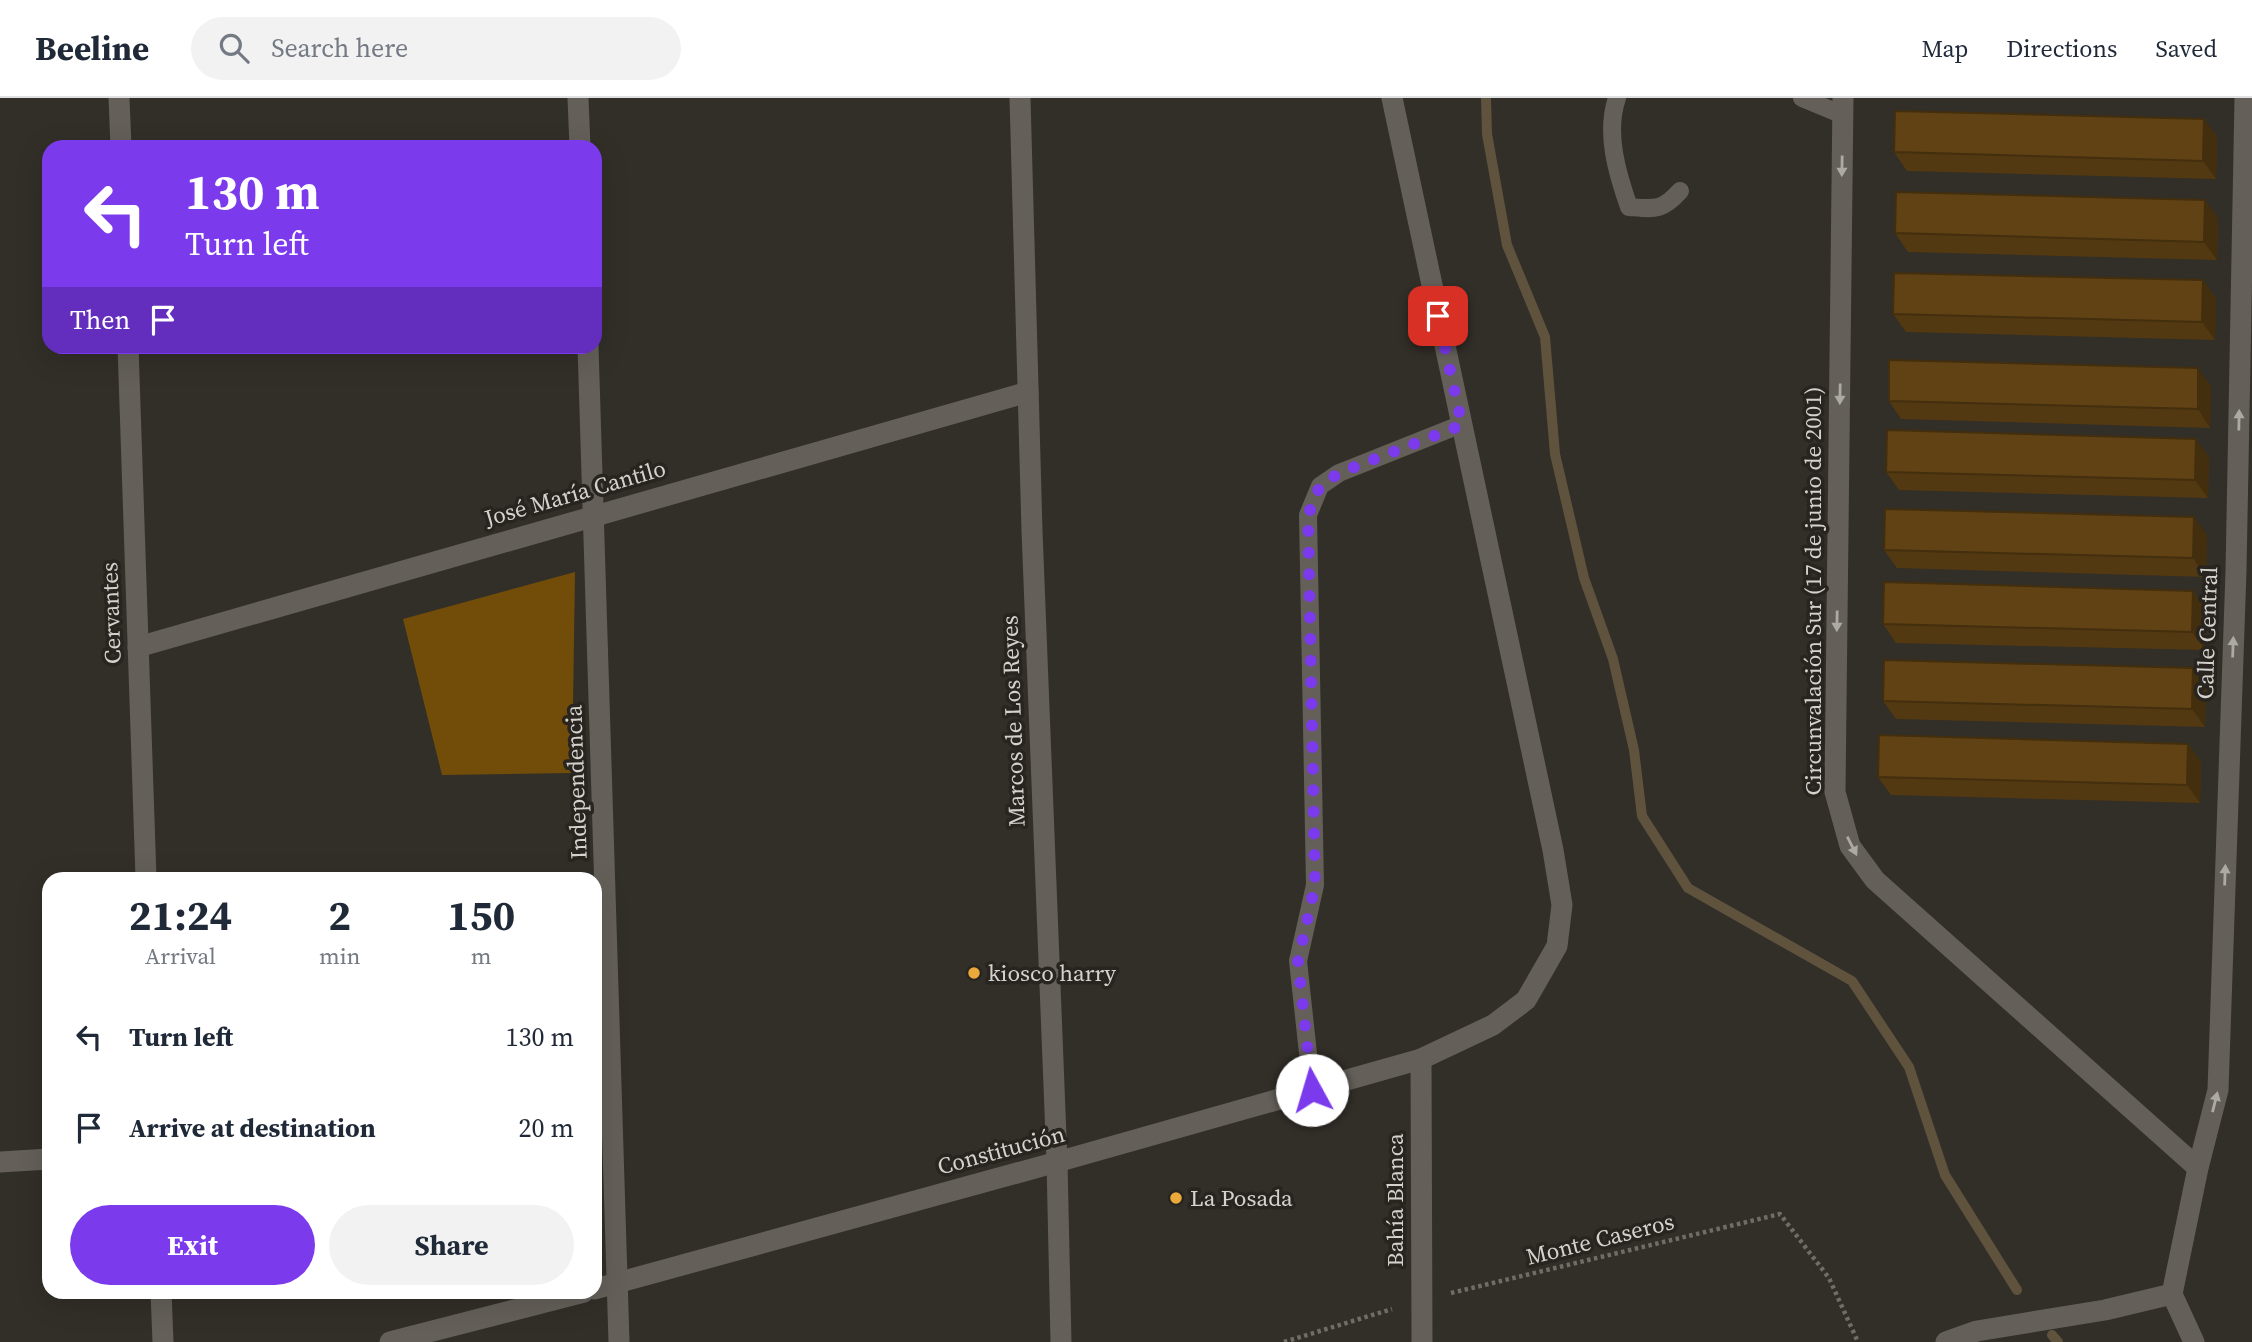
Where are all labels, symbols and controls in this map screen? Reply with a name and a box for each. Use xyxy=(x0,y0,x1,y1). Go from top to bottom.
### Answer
search box xyxy=(191,17,681,80)
text: Beeline xyxy=(35,26,149,71)
icon: search xyxy=(215,29,253,67)
text: Search here xyxy=(271,30,408,66)
text: Map xyxy=(1921,32,1968,65)
text: Directions xyxy=(2006,32,2117,65)
text: Saved xyxy=(2155,32,2217,65)
one-way arrow xyxy=(1836,155,1848,177)
text: 130 m xyxy=(185,158,320,225)
icon: left xyxy=(70,168,161,259)
text: Turn left xyxy=(185,222,309,266)
pin xyxy=(1408,286,1468,346)
icon: arrive xyxy=(1419,297,1457,335)
icon: arrive xyxy=(144,301,182,339)
text: Then xyxy=(70,302,130,338)
one-way arrow xyxy=(1834,383,1845,405)
street label: Circunvalación Sur (17 de junio de 2001) xyxy=(1797,387,1829,795)
one-way arrow xyxy=(2233,409,2244,431)
street label: José María Cantilo xyxy=(480,452,669,534)
street label: Cervantes xyxy=(93,561,129,665)
street label: Calle Central xyxy=(2189,566,2225,700)
one-way arrow xyxy=(1831,610,1843,632)
street label: Marcos de Los Reyes xyxy=(993,615,1033,827)
one-way arrow xyxy=(2227,636,2239,658)
street label: Independencia xyxy=(557,704,595,860)
one-way arrow xyxy=(1846,835,1858,856)
one-way arrow xyxy=(2220,864,2231,886)
text: 21:24 xyxy=(129,886,232,944)
text: 2 xyxy=(328,886,351,944)
text: 150 xyxy=(447,886,515,944)
text: Arrival xyxy=(145,940,216,972)
text: min xyxy=(319,940,360,972)
text: m xyxy=(471,940,492,972)
place label: kiosco harry xyxy=(988,957,1116,989)
marker: kiosco harry xyxy=(966,965,982,981)
icon: left xyxy=(70,1018,108,1056)
text: Turn left xyxy=(129,1019,233,1055)
text: 130 m xyxy=(506,1019,574,1055)
position arrow xyxy=(1275,1053,1349,1127)
one-way arrow xyxy=(2210,1091,2221,1113)
icon: arrive xyxy=(70,1109,108,1147)
text: Arrive at destination xyxy=(129,1110,376,1146)
text: 20 m xyxy=(519,1110,574,1146)
street label: Constitución xyxy=(934,1118,1068,1182)
street label: Bahía Blanca xyxy=(1379,1133,1411,1267)
place label: La Posada xyxy=(1190,1182,1293,1214)
marker: La Posada xyxy=(1168,1190,1184,1206)
button: Exit xyxy=(70,1205,315,1285)
button: Share xyxy=(329,1205,574,1285)
street label: Monte Caseros xyxy=(1523,1205,1677,1273)

